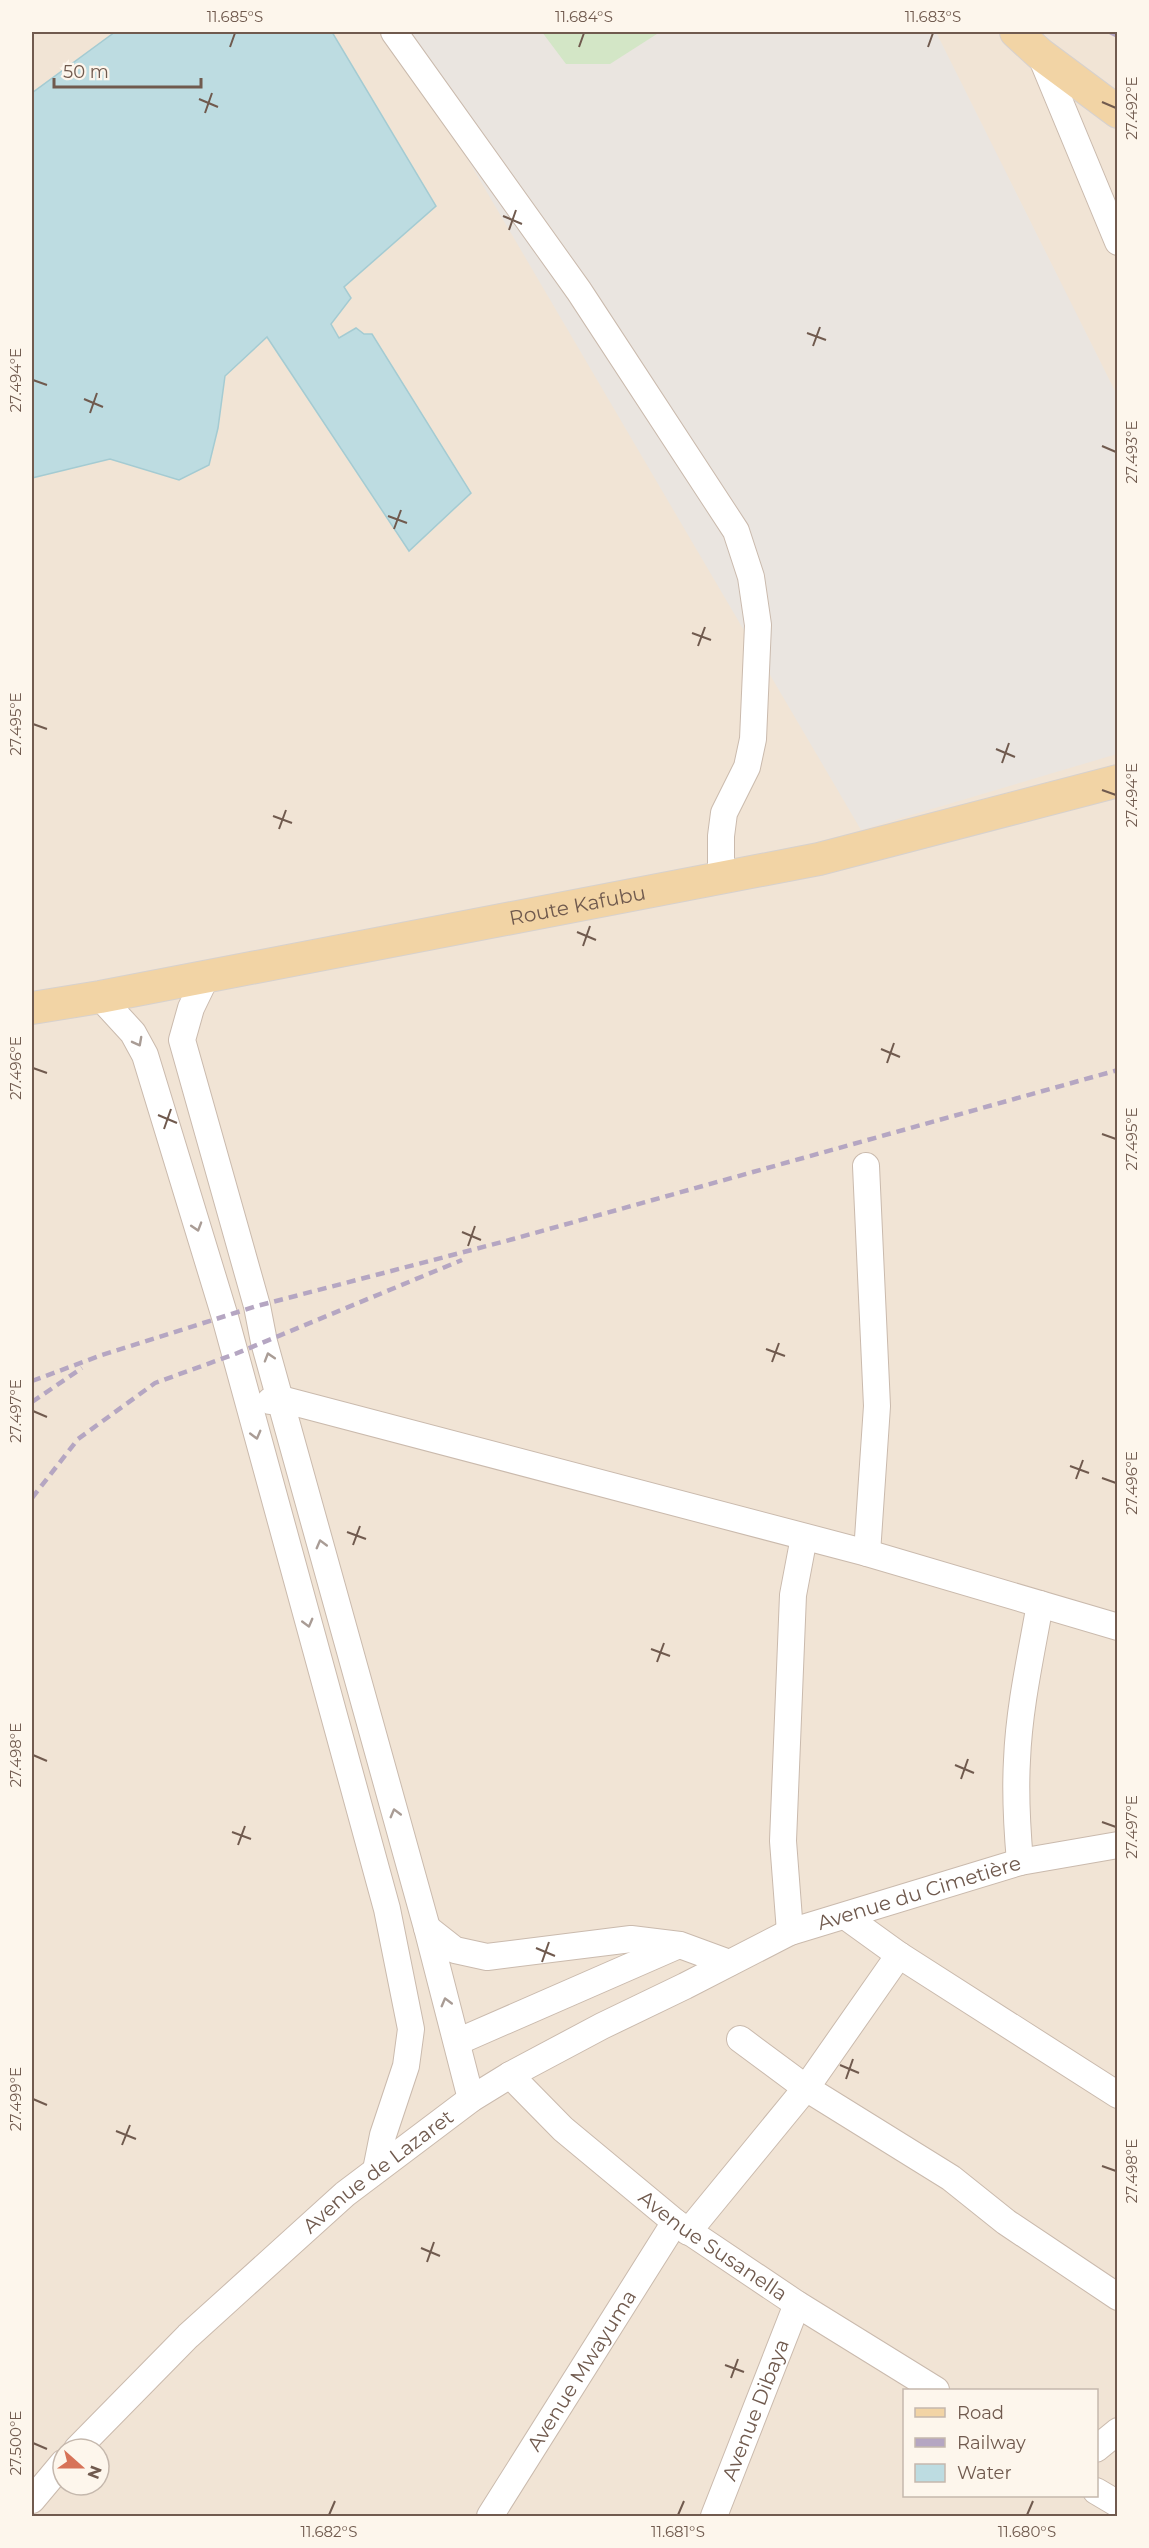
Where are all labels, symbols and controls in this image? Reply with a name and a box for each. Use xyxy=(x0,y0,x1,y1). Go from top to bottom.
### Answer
text: 11.685°S xyxy=(207,7,263,26)
text: 11.684°S xyxy=(555,7,613,26)
text: 11.683°S xyxy=(905,7,961,26)
scale bar xyxy=(54,51,201,89)
text: 50 m xyxy=(63,61,109,83)
text: 27.492°E xyxy=(1122,76,1141,140)
text: 27.494°E xyxy=(6,348,25,412)
text: 27.493°E xyxy=(1122,421,1141,483)
text: 27.495°E xyxy=(6,692,25,756)
text: 27.494°E xyxy=(1122,763,1141,827)
street label: Route Kafubu xyxy=(507,881,648,930)
one-way arrow xyxy=(131,1035,142,1046)
text: 27.496°E xyxy=(6,1036,25,1100)
text: 27.495°E xyxy=(1122,1107,1141,1171)
one-way arrow xyxy=(190,1221,203,1232)
one-way arrow xyxy=(264,1352,276,1363)
text: 27.497°E xyxy=(6,1379,25,1443)
one-way arrow xyxy=(249,1430,262,1440)
text: 27.496°E xyxy=(1122,1451,1141,1515)
one-way arrow xyxy=(316,1540,329,1550)
one-way arrow xyxy=(301,1617,313,1628)
text: 27.498°E xyxy=(6,1723,25,1787)
text: 27.497°E xyxy=(1122,1795,1141,1859)
one-way arrow xyxy=(390,1809,402,1819)
street label: Avenue du Cimetière xyxy=(814,1850,1024,1935)
one-way arrow xyxy=(441,1997,453,2008)
text: 27.499°E xyxy=(6,2067,25,2131)
street label: Avenue de Lazaret xyxy=(298,2105,458,2238)
text: 27.498°E xyxy=(1122,2139,1141,2203)
street label: Avenue Susanella xyxy=(634,2185,792,2306)
street label: Avenue Mwayuma xyxy=(522,2285,641,2455)
street label: Avenue Dibaya xyxy=(717,2336,794,2484)
legend xyxy=(903,2389,1098,2497)
text: Road xyxy=(957,2402,1004,2424)
text: 27.500°E xyxy=(6,2411,25,2475)
text: Railway xyxy=(957,2432,1026,2454)
north arrow xyxy=(51,2437,111,2497)
text: Water xyxy=(957,2462,1012,2484)
text: N xyxy=(83,2463,106,2482)
text: 11.682°S xyxy=(301,2522,357,2541)
text: 11.681°S xyxy=(651,2522,705,2541)
text: 11.680°S xyxy=(998,2522,1056,2541)

